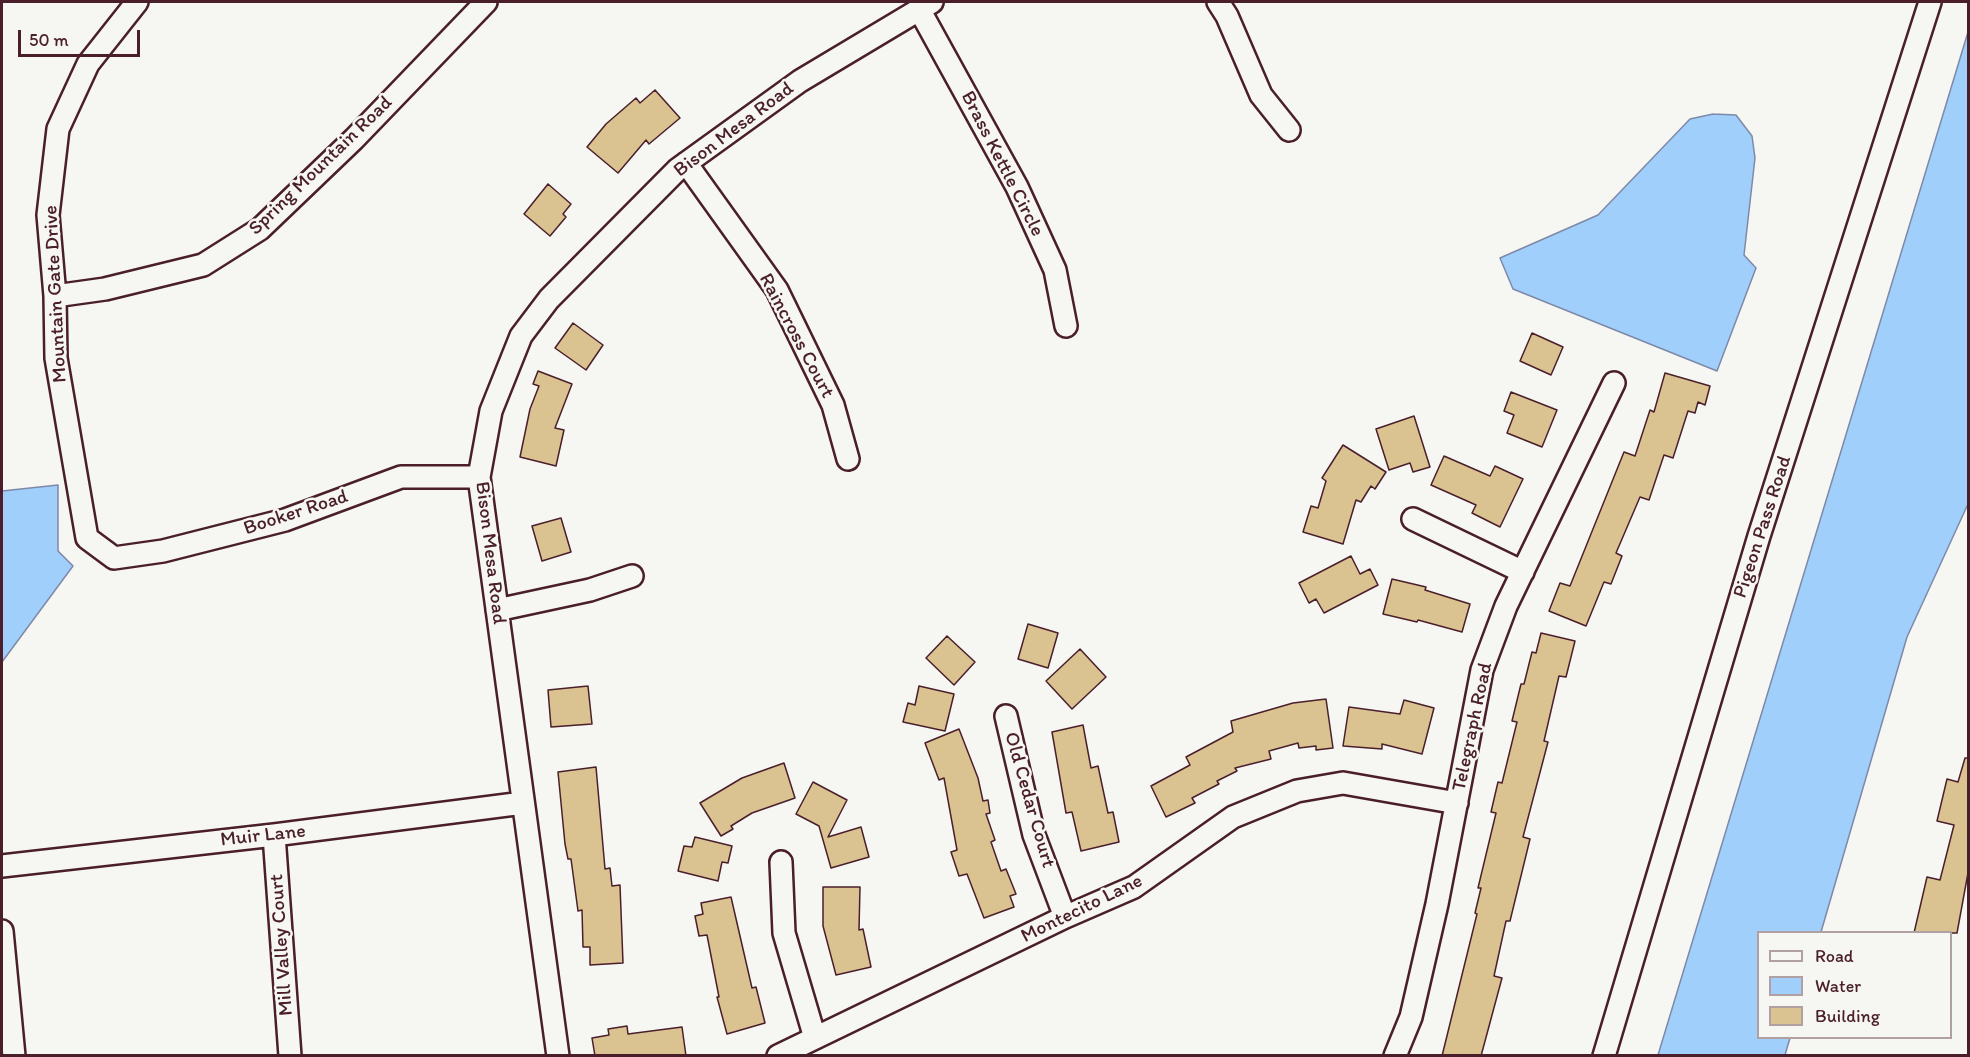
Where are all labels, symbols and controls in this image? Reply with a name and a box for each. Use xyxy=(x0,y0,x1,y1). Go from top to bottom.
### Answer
scale bar xyxy=(21,18,142,56)
text: 50 m xyxy=(29,29,69,51)
street label: Bison Mesa Road xyxy=(669,77,799,183)
street label: Brass Kettle Circle xyxy=(955,87,1049,241)
street label: Spring Mountain Road xyxy=(244,91,398,241)
street label: Mountain Gate Drive xyxy=(39,205,73,383)
street label: Raincross Court xyxy=(753,270,839,402)
street label: Pigeon Pass Road xyxy=(1729,453,1797,601)
street label: Bison Mesa Road xyxy=(469,480,511,626)
street label: Booker Road xyxy=(241,485,351,541)
street label: Telegraph Road xyxy=(1448,661,1498,793)
street label: Old Cedar Court xyxy=(998,729,1060,871)
street label: Muir Lane xyxy=(219,820,307,852)
street label: Montecito Lane xyxy=(1017,869,1147,949)
street label: Mill Valley Court xyxy=(265,873,299,1017)
legend xyxy=(1757,931,1952,1039)
text: Road xyxy=(1815,945,1854,967)
text: Water xyxy=(1815,975,1861,997)
text: Building xyxy=(1815,1005,1880,1027)

